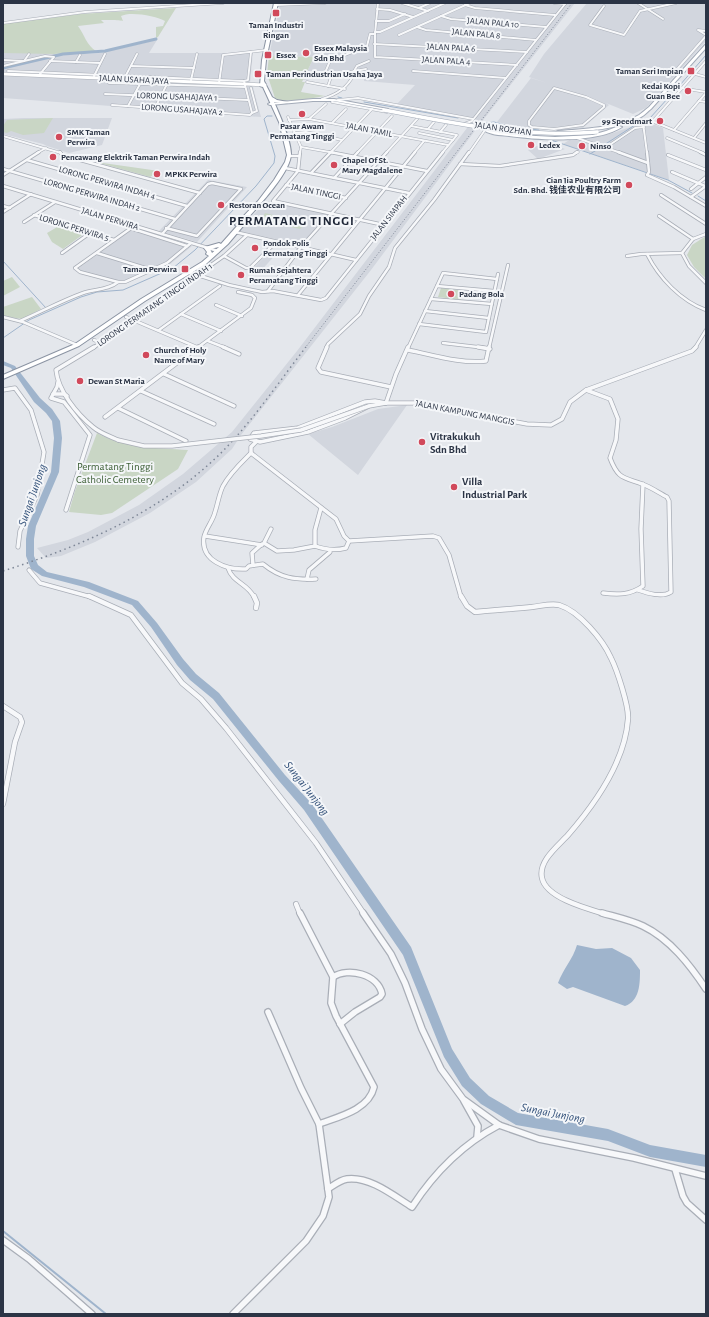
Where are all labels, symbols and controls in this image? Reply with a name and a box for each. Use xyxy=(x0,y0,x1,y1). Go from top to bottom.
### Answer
marker: Taman Industri Ringan xyxy=(271,8,281,18)
street label: JALAN PALA 10 xyxy=(467,16,520,30)
place label: Taman Industri Ringan xyxy=(249,21,303,40)
street label: JALAN PALA 8 xyxy=(451,27,501,41)
street label: JALAN PALA 6 xyxy=(426,42,476,54)
place label: Essex Malaysia Sdn Bhd xyxy=(314,44,368,63)
marker: Essex Malaysia Sdn Bhd xyxy=(301,48,311,58)
marker: Essex xyxy=(263,50,273,60)
place label: Essex xyxy=(276,51,297,60)
street label: JALAN PALA 4 xyxy=(421,55,471,67)
marker: Taman Seri Impian xyxy=(686,66,696,76)
place label: Taman Seri Impian xyxy=(616,67,683,76)
marker: Taman Perindustrian Usaha Jaya xyxy=(253,69,263,79)
place label: Taman Perindustrian Usaha Jaya xyxy=(266,70,383,79)
street label: JALAN USAHA JAYA xyxy=(99,74,169,86)
place label: Kedai Kopi Guan Bee xyxy=(641,82,680,101)
marker: Kedai Kopi Guan Bee xyxy=(683,86,693,96)
street label: LORONG USAHAJAYA 1 xyxy=(136,91,218,103)
street label: LORONG USAHAJAYA 2 xyxy=(141,103,223,117)
marker: Pasar Awam Permatang Tinggi xyxy=(297,109,307,119)
marker: 99 Speedmart xyxy=(655,116,665,126)
place label: 99 Speedmart xyxy=(602,117,652,126)
street label: JALAN TAMIL xyxy=(345,121,393,139)
street label: JALAN ROZHAN xyxy=(474,121,532,137)
place label: Pasar Awam Permatang Tinggi xyxy=(270,122,334,141)
place label: SMK Taman Perwira xyxy=(67,128,110,147)
marker: SMK Taman Perwira xyxy=(54,132,64,142)
marker: Ledex xyxy=(526,140,536,150)
place label: Ledex xyxy=(539,141,561,150)
marker: Ninso xyxy=(577,141,587,151)
place label: Ninso xyxy=(590,142,612,151)
marker: Pencawang Elektrik Taman Perwira Indah xyxy=(48,152,58,162)
place label: Pencawang Elektrik Taman Perwira Indah xyxy=(61,153,210,162)
place label: Chapel Of St. Mary Magdalene xyxy=(342,156,403,175)
marker: Chapel Of St. Mary Magdalene xyxy=(329,160,339,170)
street label: LORONG PERWIRA INDAH 4 xyxy=(58,165,157,201)
marker: MPKK Perwira xyxy=(152,169,162,179)
place label: MPKK Perwira xyxy=(165,170,218,179)
place label: Cian Jia Poultry Farm Sdn. Bhd. 钱佳农业有限公司 xyxy=(514,176,621,195)
street label: LORONG PERWIRA INDAH 2 xyxy=(43,177,141,213)
marker: Cian Jia Poultry Farm Sdn. Bhd. 钱佳农业有限公司 xyxy=(624,180,634,190)
street label: JALAN TINGGI xyxy=(290,182,342,202)
street label: JALAN SIMPAH xyxy=(369,194,409,242)
marker: Restoran Ocean xyxy=(216,200,226,210)
place label: Restoran Ocean xyxy=(229,201,285,210)
street label: JALAN PERWIRA xyxy=(80,206,140,232)
street label: LORONG PERWIRA 5 xyxy=(38,213,110,243)
district label: PERMATANG TINGGI xyxy=(229,215,355,228)
place label: Pondok Polis Permatang Tinggi xyxy=(263,239,328,258)
marker: Pondok Polis Permatang Tinggi xyxy=(250,243,260,253)
street label: LORONG PERMATANG TINGGI INDAH 1 xyxy=(96,262,214,348)
marker: Taman Perwira xyxy=(180,264,190,274)
place label: Taman Perwira xyxy=(123,265,178,274)
place label: Rumah Sejahtera Peramatang Tinggi xyxy=(249,266,318,285)
marker: Rumah Sejahtera Peramatang Tinggi xyxy=(236,270,246,280)
marker: Padang Bola xyxy=(446,289,456,299)
place label: Padang Bola xyxy=(459,290,505,299)
place label: Church of Holy Name of Mary xyxy=(154,346,207,365)
marker: Church of Holy Name of Mary xyxy=(141,350,151,360)
marker: Dewan St Maria xyxy=(75,376,85,386)
place label: Dewan St Maria xyxy=(88,377,145,386)
street label: JALAN KAMPUNG MANGGIS xyxy=(415,399,515,427)
place label: Vitrakukuh Sdn Bhd xyxy=(430,431,480,455)
marker: Vitrakukuh Sdn Bhd xyxy=(417,437,427,447)
park label: Permatang Tinggi Catholic Cemetery xyxy=(76,461,154,485)
water label: Sungai Junjong xyxy=(16,462,49,528)
place label: Villa Industrial Park xyxy=(462,476,528,500)
marker: Villa Industrial Park xyxy=(449,482,459,492)
water label: Sungai Junjong xyxy=(281,759,332,818)
water label: Sungai Junjong xyxy=(520,1101,586,1126)

